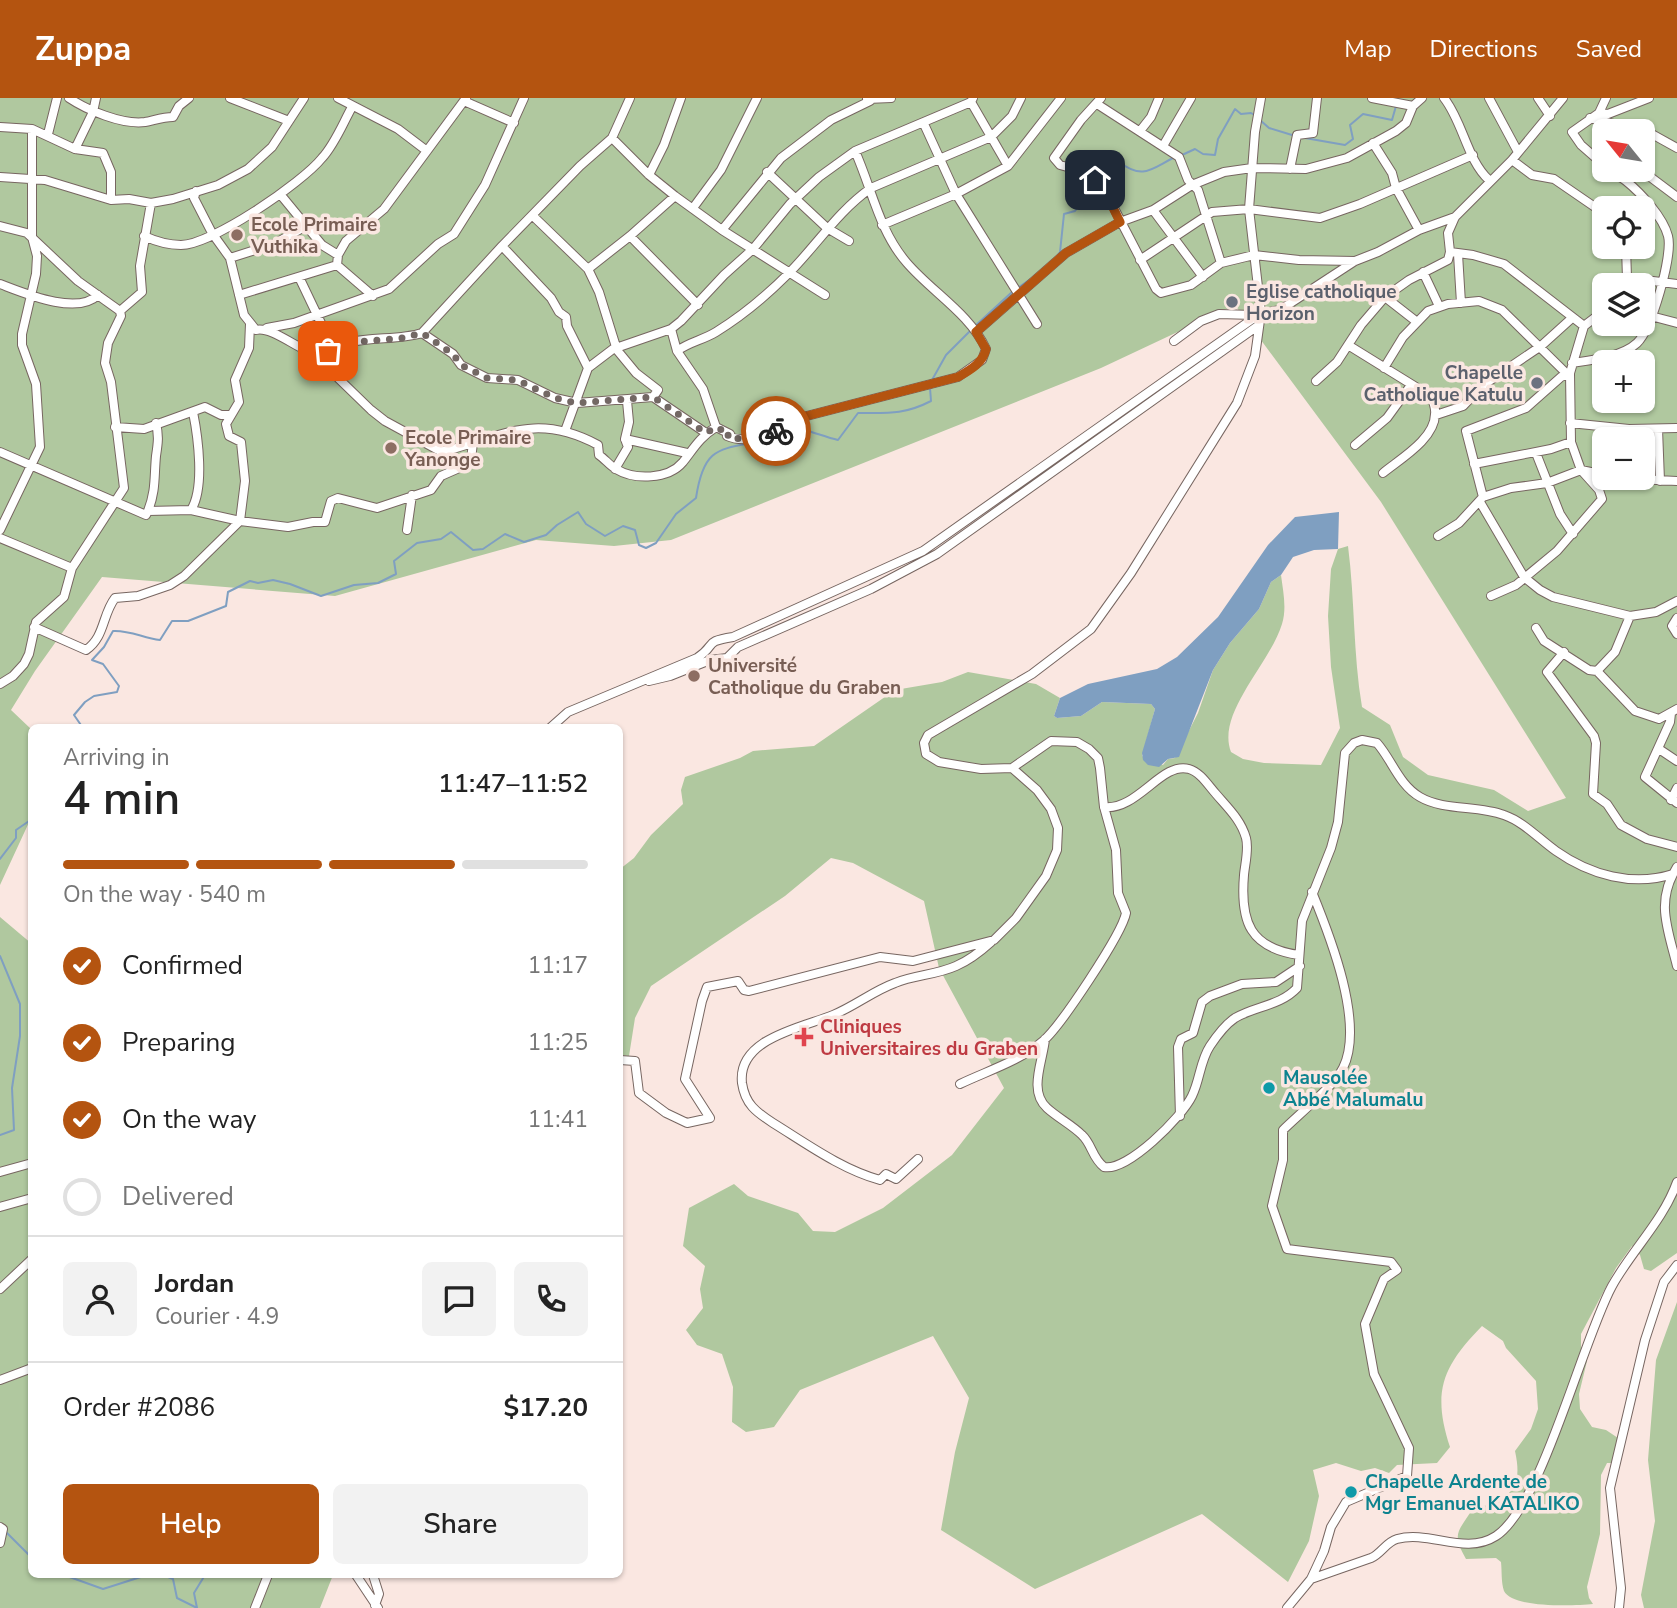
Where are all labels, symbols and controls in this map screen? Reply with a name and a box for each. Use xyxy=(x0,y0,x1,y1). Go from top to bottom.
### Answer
text: Zuppa xyxy=(35,27,131,72)
text: Map xyxy=(1344,33,1391,65)
text: Directions xyxy=(1429,33,1538,65)
text: Saved xyxy=(1576,33,1642,65)
north arrow xyxy=(1592,119,1656,182)
map controls xyxy=(1592,119,1655,490)
pin xyxy=(1065,150,1125,210)
icon: home xyxy=(1076,161,1114,199)
button: locate xyxy=(1592,196,1655,259)
place label: Ecole Primaire Vuthika xyxy=(250,212,377,260)
marker: Ecole Primaire Vuthika xyxy=(229,227,245,243)
button: layers xyxy=(1592,273,1655,336)
place label: Eglise catholique Horizon xyxy=(1246,279,1397,327)
marker: Eglise catholique Horizon xyxy=(1224,294,1240,310)
pin xyxy=(298,321,358,381)
icon: bag xyxy=(309,332,347,370)
button: + xyxy=(1592,350,1655,413)
place label: Chapelle Catholique Katulu xyxy=(1364,360,1523,408)
marker: Chapelle Catholique Katulu xyxy=(1529,375,1545,391)
courier xyxy=(741,396,811,466)
icon: bike xyxy=(757,412,795,450)
place label: Ecole Primaire Yanonge xyxy=(404,425,531,473)
button: − xyxy=(1592,427,1655,490)
marker: Ecole Primaire Yanonge xyxy=(383,440,399,456)
place label: Université Catholique du Graben xyxy=(708,653,901,701)
marker: Université Catholique du Graben xyxy=(686,668,702,684)
text: Arriving in xyxy=(63,742,170,773)
text: 11:47–11:52 xyxy=(438,766,588,801)
text: 4 min xyxy=(63,767,180,830)
text: On the way · 540 m xyxy=(63,879,266,910)
icon: check xyxy=(63,947,101,985)
text: Confirmed xyxy=(122,948,243,983)
text: 11:17 xyxy=(528,950,588,981)
place label: Cliniques Universitaires du Graben xyxy=(820,1014,1038,1062)
icon: check xyxy=(63,1024,101,1062)
text: Preparing xyxy=(122,1025,235,1060)
text: 11:25 xyxy=(528,1027,588,1058)
marker: Cliniques Universitaires du Graben xyxy=(794,1027,814,1047)
place label: Mausolée Abbé Malumalu xyxy=(1283,1065,1423,1113)
marker: Mausolée Abbé Malumalu xyxy=(1261,1080,1277,1096)
icon: check xyxy=(63,1101,101,1139)
text: On the way xyxy=(122,1102,256,1137)
text: 11:41 xyxy=(528,1104,588,1135)
text: Delivered xyxy=(122,1179,234,1214)
button: person xyxy=(63,1262,137,1336)
button: chat xyxy=(422,1262,496,1336)
button: phone xyxy=(514,1262,588,1336)
text: Jordan xyxy=(155,1266,234,1301)
text: Courier · 4.9 xyxy=(155,1301,279,1332)
text: Order #2086 xyxy=(63,1390,215,1425)
text: $17.20 xyxy=(504,1390,588,1425)
place label: Chapelle Ardente de Mgr Emanuel KATALIKO xyxy=(1365,1469,1580,1517)
button: Help xyxy=(63,1484,319,1564)
button: Share xyxy=(333,1484,588,1564)
marker: Chapelle Ardente de Mgr Emanuel KATALIKO xyxy=(1343,1484,1359,1500)

